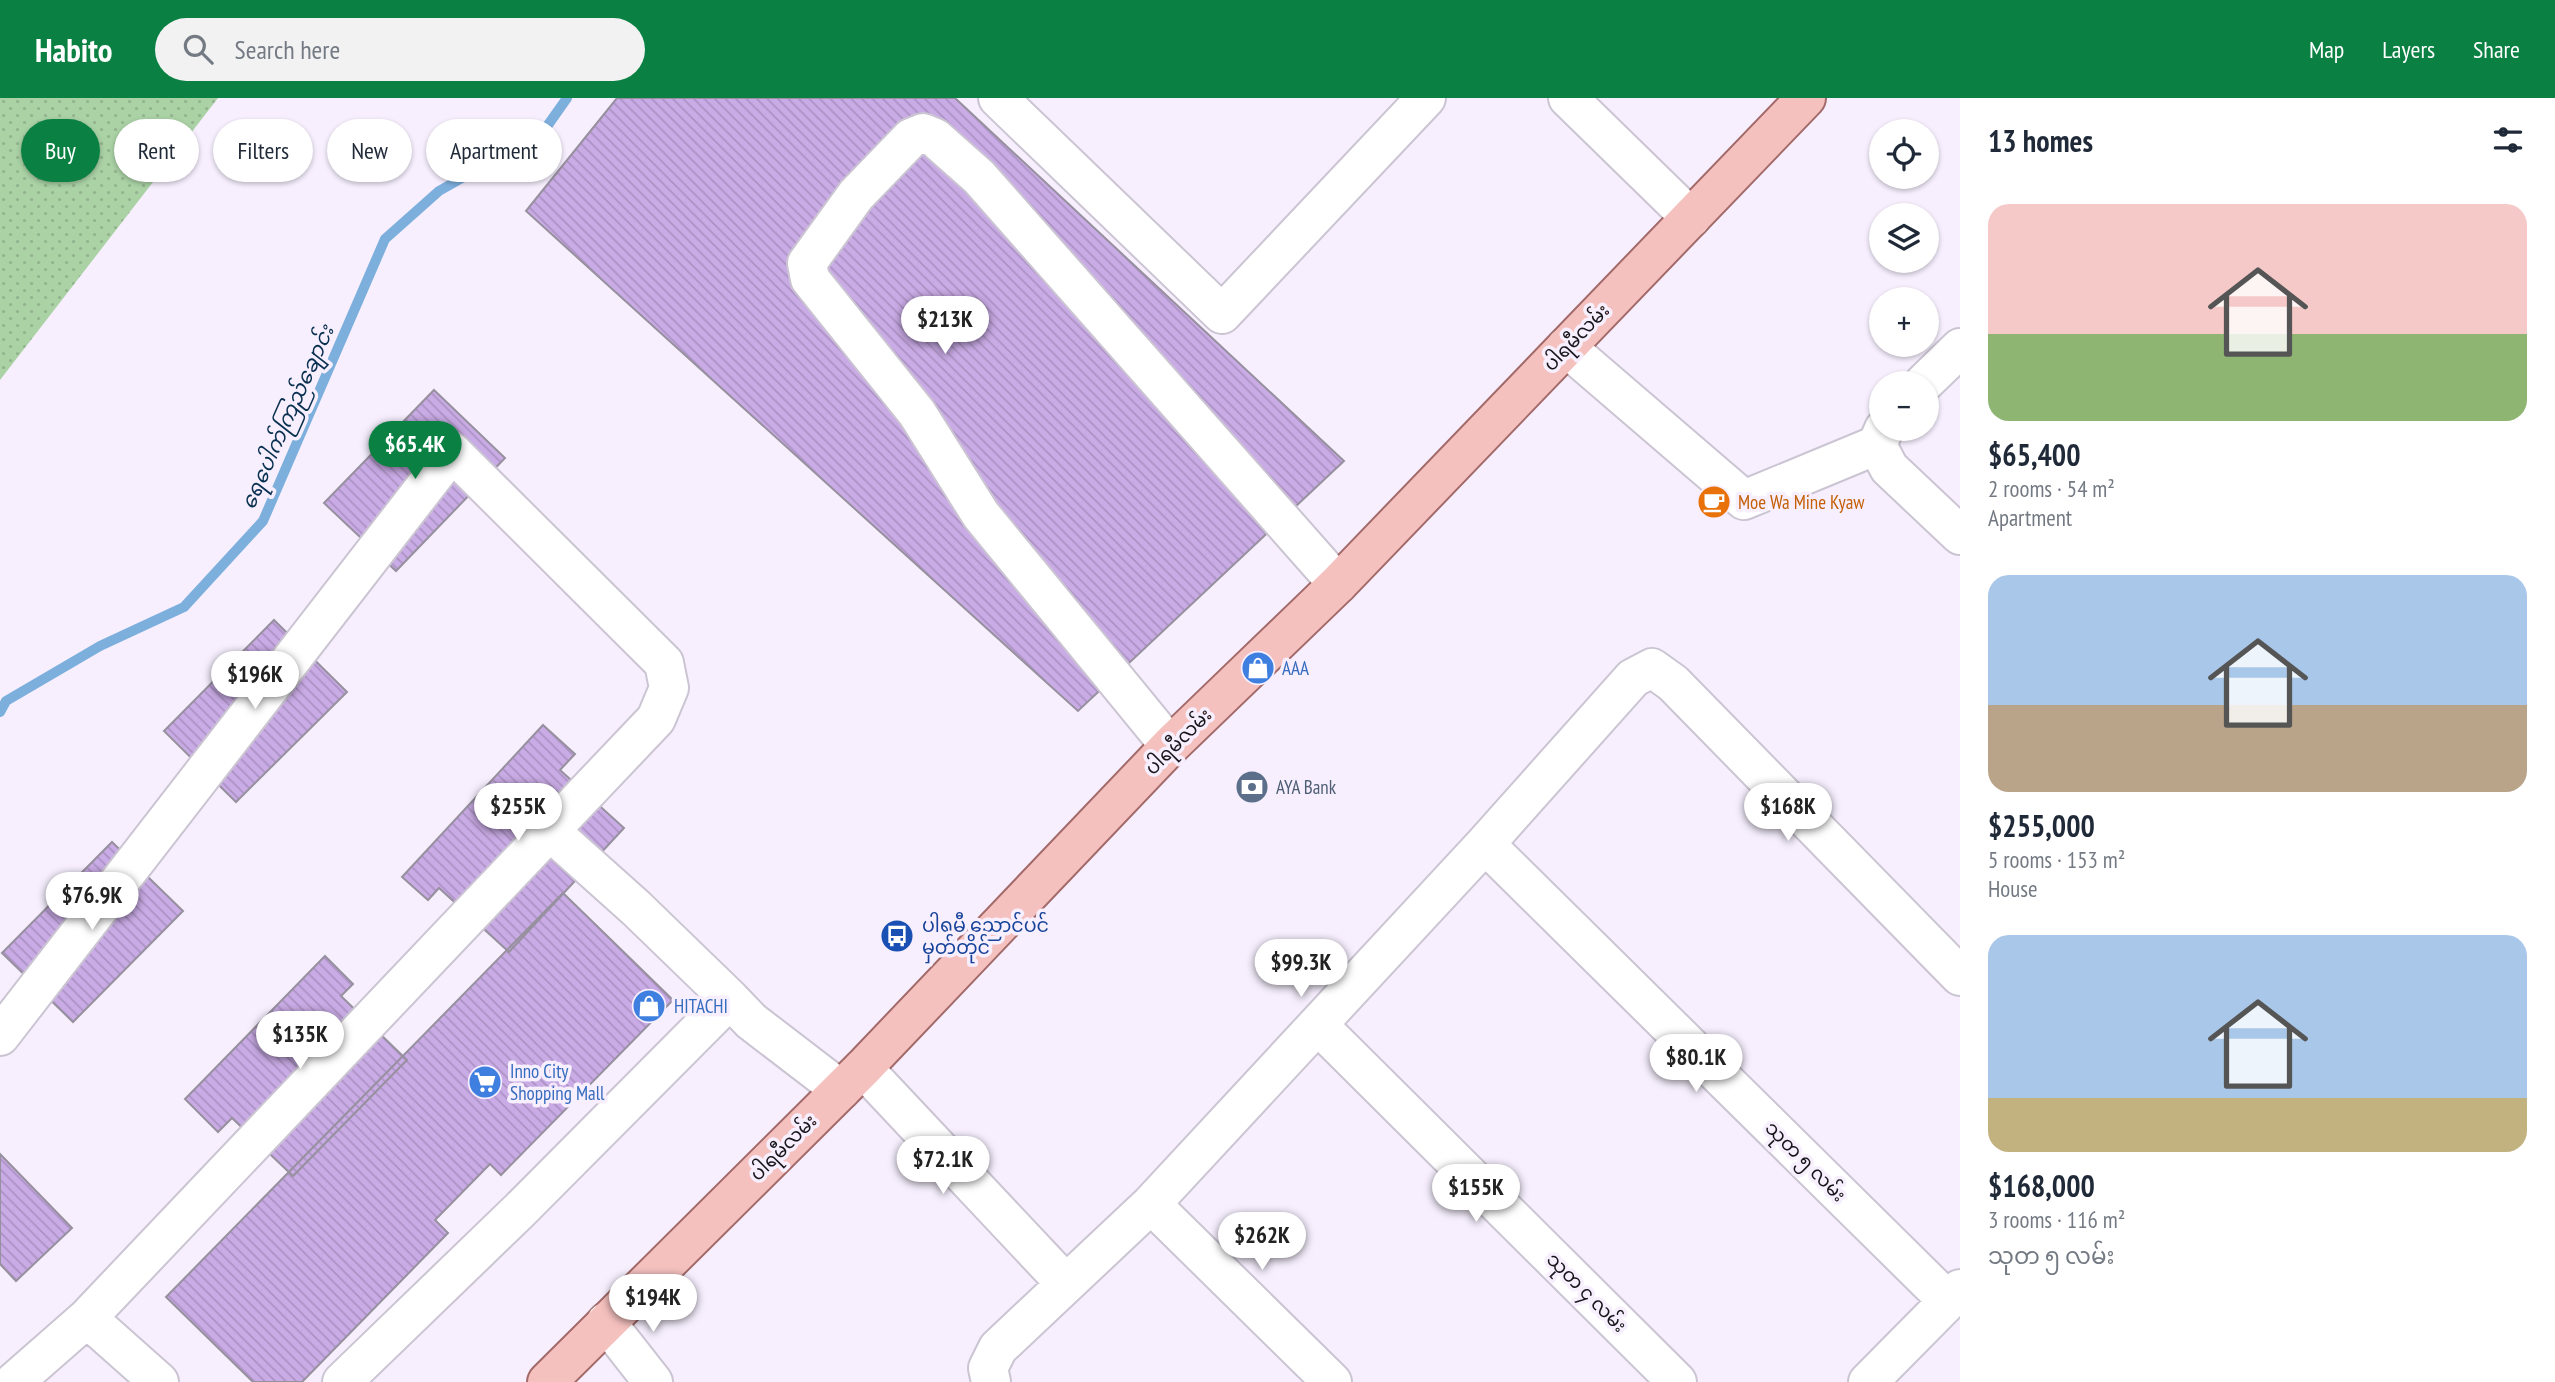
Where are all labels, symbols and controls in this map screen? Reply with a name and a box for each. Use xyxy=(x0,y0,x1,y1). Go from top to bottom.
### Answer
search box xyxy=(155,18,645,81)
text: Habito xyxy=(35,28,113,71)
icon: search xyxy=(179,30,217,68)
text: Search here xyxy=(235,33,340,66)
text: Map xyxy=(2309,34,2344,65)
text: Layers xyxy=(2382,34,2435,65)
text: Share xyxy=(2473,34,2520,65)
chip: Buy xyxy=(21,119,100,182)
chip: Rent xyxy=(114,119,199,182)
chip: Filters xyxy=(213,119,313,182)
chip: New xyxy=(327,119,412,182)
chip: Apartment xyxy=(426,119,562,182)
map controls xyxy=(1869,119,1939,441)
button: locate xyxy=(1869,119,1939,189)
text: 13 homes xyxy=(1988,121,2093,160)
icon: filters xyxy=(2489,121,2527,159)
button: layers xyxy=(1869,203,1939,273)
icon: home xyxy=(2195,249,2321,375)
button: + xyxy=(1869,287,1939,357)
pin: $213K xyxy=(896,296,994,356)
street label: ပါရမီလမ်း xyxy=(1537,297,1617,379)
text: $213K xyxy=(917,304,973,333)
water label: ရေပေါက်ကြည်ချောင်း xyxy=(233,319,344,515)
button: − xyxy=(1869,371,1939,441)
pin: $65.4K xyxy=(358,422,472,481)
text: $65.4K xyxy=(385,429,445,458)
text: $65,400 xyxy=(1988,435,2081,474)
text: 2 rooms · 54 m² xyxy=(1988,474,2115,503)
cafe icon: Moe Wa Mine Kyaw xyxy=(1695,483,1733,521)
place label: Moe Wa Mine Kyaw xyxy=(1738,490,1865,514)
text: Apartment xyxy=(1988,503,2072,532)
icon: home xyxy=(2195,620,2321,746)
shop icon: AAA xyxy=(1239,649,1277,687)
pin: $196K xyxy=(206,652,304,711)
place label: AAA xyxy=(1282,656,1309,680)
text: $196K xyxy=(227,659,283,688)
street label: ပါရမီလမ်း xyxy=(1138,701,1219,782)
bank icon: AYA Bank xyxy=(1233,768,1271,806)
place label: AYA Bank xyxy=(1276,775,1337,799)
pin: $255K xyxy=(469,784,567,843)
pin: $168K xyxy=(1739,784,1837,843)
text: $255K xyxy=(490,791,546,820)
text: $168K xyxy=(1760,791,1816,820)
text: $255,000 xyxy=(1988,806,2095,845)
text: 5 rooms · 153 m² xyxy=(1988,845,2125,874)
pin: $76.9K xyxy=(35,872,149,932)
text: House xyxy=(1988,874,2038,903)
text: $76.9K xyxy=(62,880,122,909)
place label: ပါရမီ ညောင်ပင် မှတ်တိုင် xyxy=(922,911,1049,964)
bus stop icon: ပါရမီ ညောင်ပင် မှတ်တိုင် xyxy=(878,917,916,955)
pin: $99.3K xyxy=(1244,940,1358,999)
text: $99.3K xyxy=(1271,947,1331,976)
icon: home xyxy=(2195,981,2321,1107)
shop icon: HITACHI xyxy=(630,987,668,1025)
place label: HITACHI xyxy=(674,994,728,1018)
pin: $135K xyxy=(251,1012,349,1071)
text: $135K xyxy=(272,1019,328,1048)
pin: $80.1K xyxy=(1639,1034,1753,1094)
text: $80.1K xyxy=(1666,1042,1726,1071)
place label: Inno City Shopping Mall xyxy=(510,1059,605,1105)
supermarket icon: Inno City Shopping Mall xyxy=(466,1063,504,1101)
street label: ပါရမီလမ်း xyxy=(743,1107,824,1188)
street label: သုတ ၅ လမ်း xyxy=(1757,1114,1853,1210)
pin: $72.1K xyxy=(886,1136,1000,1196)
text: $72.1K xyxy=(913,1144,973,1173)
pin: $155K xyxy=(1427,1164,1525,1224)
text: $168,000 xyxy=(1988,1166,2095,1205)
text: $155K xyxy=(1448,1172,1504,1201)
text: 3 rooms · 116 m² xyxy=(1988,1205,2125,1234)
pin: $262K xyxy=(1213,1212,1311,1272)
text: $262K xyxy=(1234,1220,1290,1249)
text: သုတ ၅ လမ်း xyxy=(1988,1241,2114,1270)
street label: သုတ ၄ လမ်း xyxy=(1538,1246,1633,1341)
pin: $194K xyxy=(604,1274,702,1334)
text: $194K xyxy=(625,1282,681,1311)

